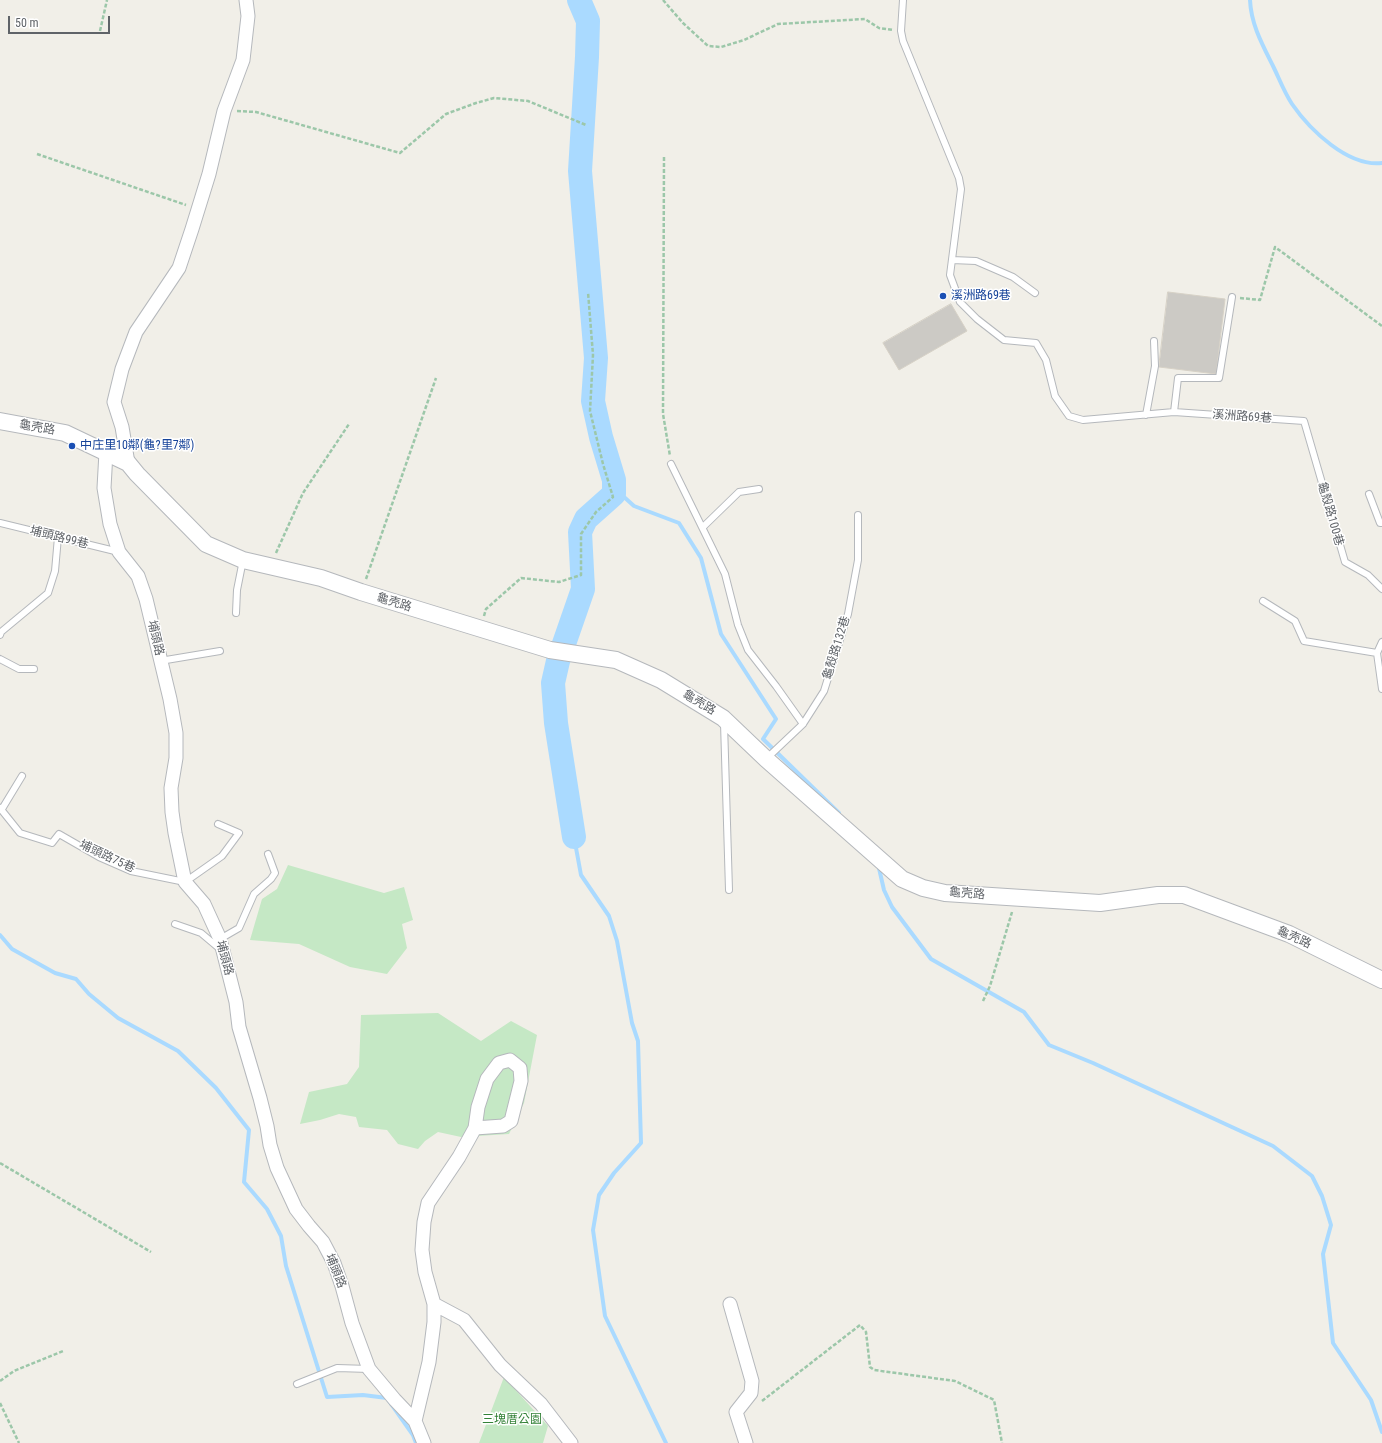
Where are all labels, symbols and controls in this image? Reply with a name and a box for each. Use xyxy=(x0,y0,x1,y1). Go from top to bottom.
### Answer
scale bar xyxy=(10,8,112,34)
text: 50 m xyxy=(15,16,39,30)
place label: 溪洲路69巷 xyxy=(951,289,1011,303)
marker: 溪洲路69巷 xyxy=(938,291,948,301)
street label: 溪洲路69巷 xyxy=(1212,408,1272,426)
street label: 龜壳路 xyxy=(18,418,56,438)
place label: 中庄里10鄰(龜?里7鄰) xyxy=(80,439,194,453)
marker: 中庄里10鄰(龜?里7鄰) xyxy=(67,441,77,451)
street label: 龜殼路100巷 xyxy=(1314,480,1346,548)
street label: 埔頭路99巷 xyxy=(28,524,90,552)
street label: 龜壳路 xyxy=(375,591,413,615)
street label: 龜殼路132巷 xyxy=(820,614,854,682)
street label: 埔頭路 xyxy=(144,619,166,657)
street label: 龜壳路 xyxy=(680,688,718,718)
street label: 埔頭路75巷 xyxy=(77,838,137,876)
street label: 龜壳路 xyxy=(948,885,986,903)
street label: 龜壳路 xyxy=(1275,924,1313,952)
street label: 埔頭路 xyxy=(212,939,236,977)
street label: 埔頭路 xyxy=(322,1252,348,1290)
park label: 三塊厝公園 xyxy=(482,1413,542,1427)

